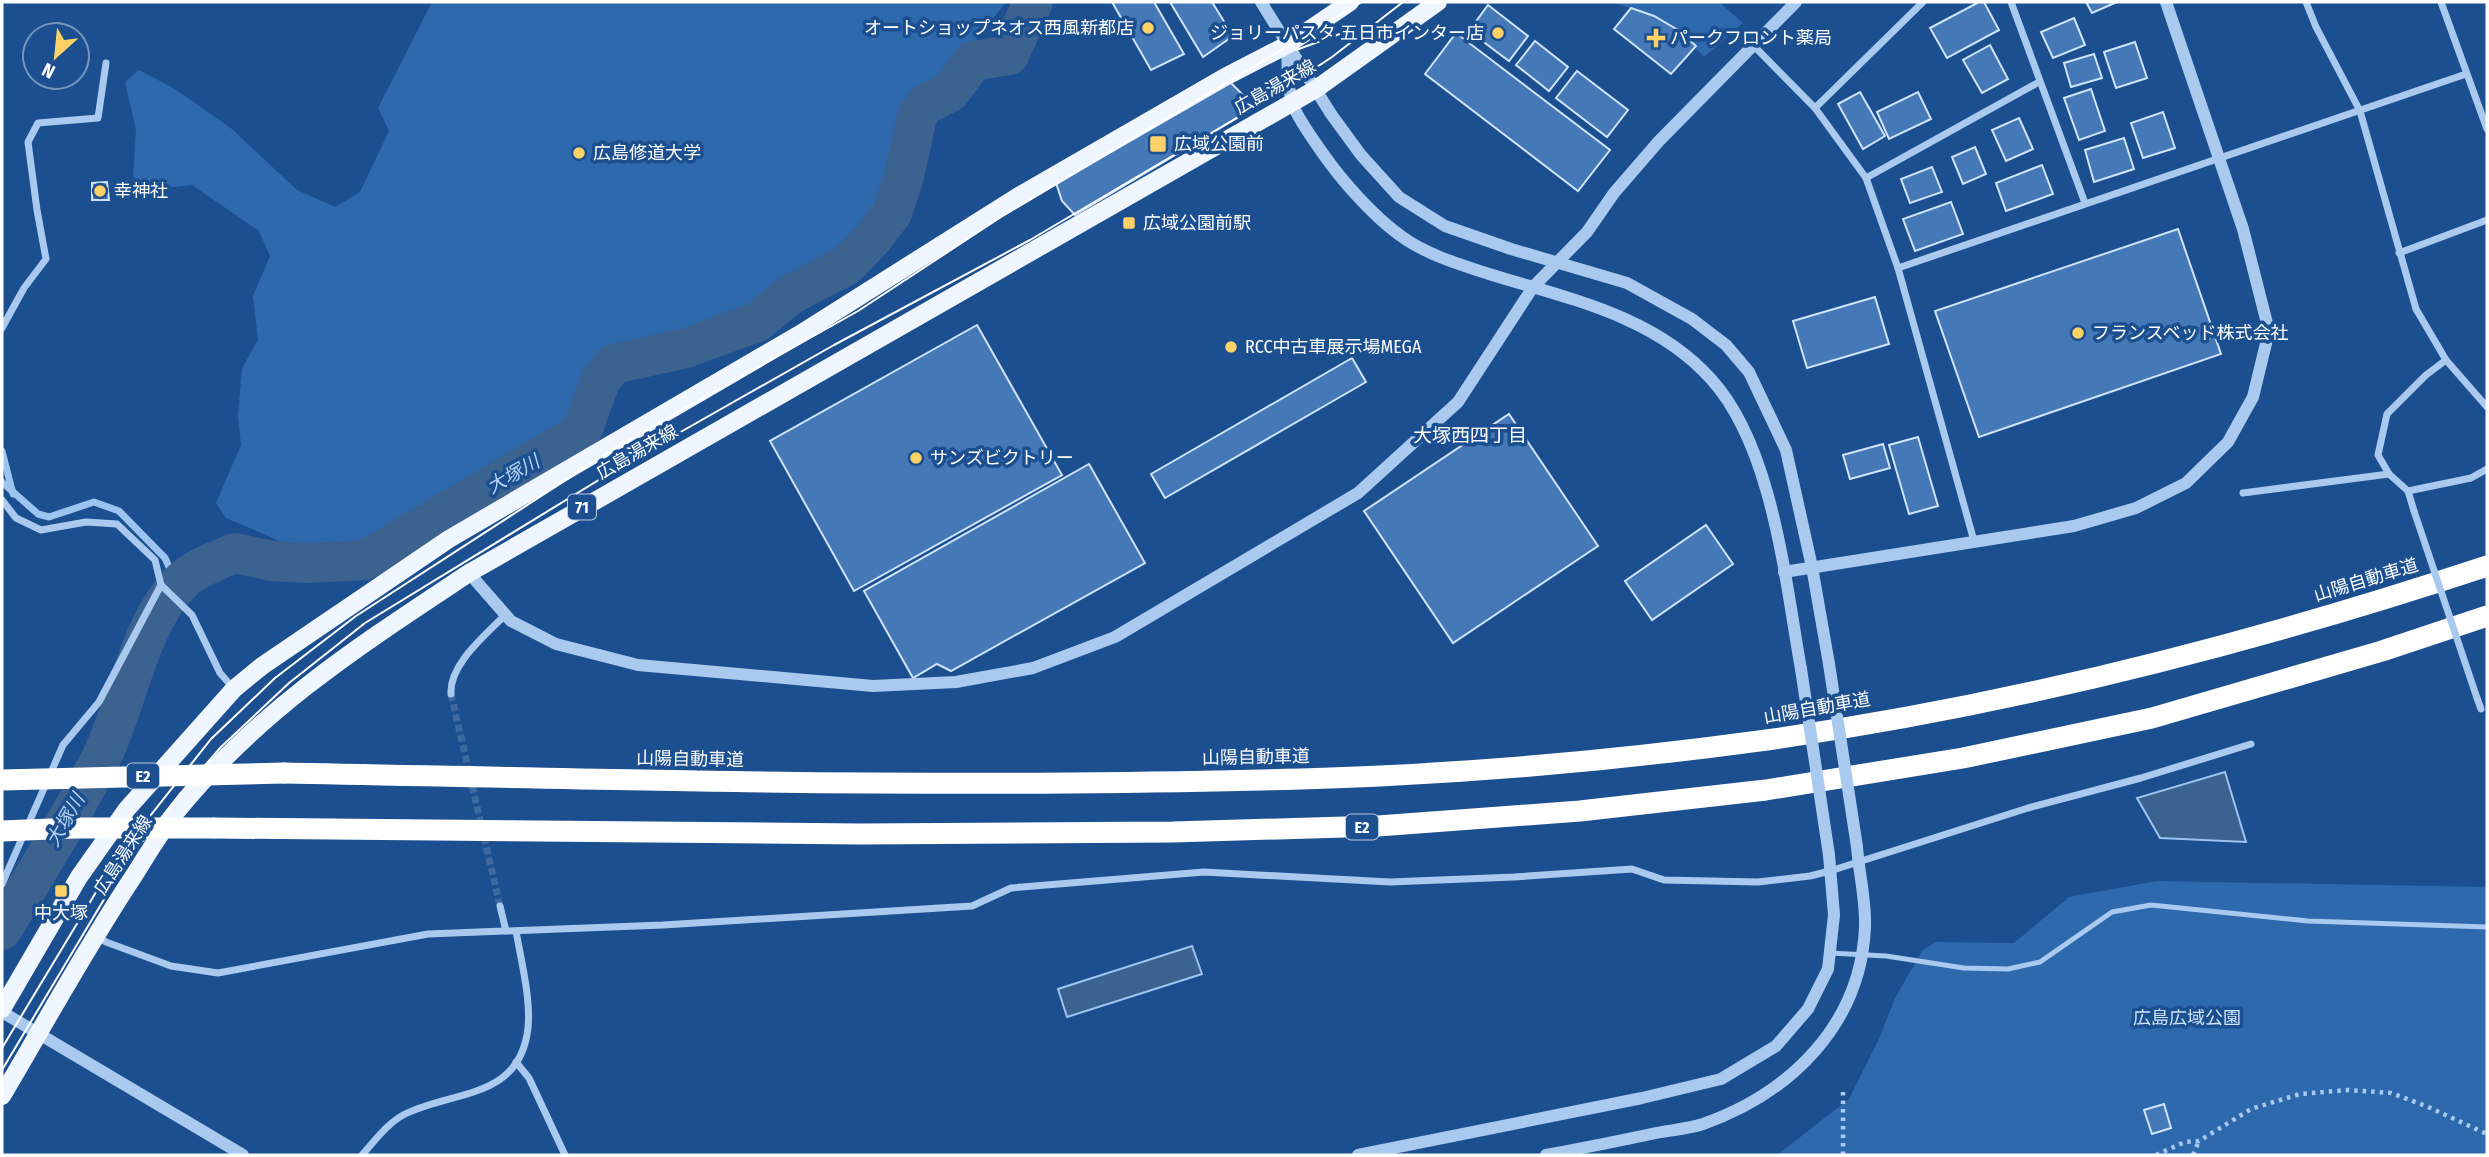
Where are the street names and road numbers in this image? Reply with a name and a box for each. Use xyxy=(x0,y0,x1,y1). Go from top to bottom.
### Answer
street label: 広島湯来線 xyxy=(1231,55,1319,119)
street label: 広島湯来線 xyxy=(593,420,681,484)
road number: 71 xyxy=(568,494,596,520)
street label: 山陽自動車道 xyxy=(2311,554,2421,606)
street label: 山陽自動車道 xyxy=(1762,688,1872,728)
street label: 山陽自動車道 xyxy=(1202,745,1310,769)
street label: 山陽自動車道 xyxy=(636,747,744,771)
road number: E2 xyxy=(127,764,159,789)
street label: 広島湯来線 xyxy=(89,811,157,899)
road number: E2 xyxy=(1346,814,1378,840)

